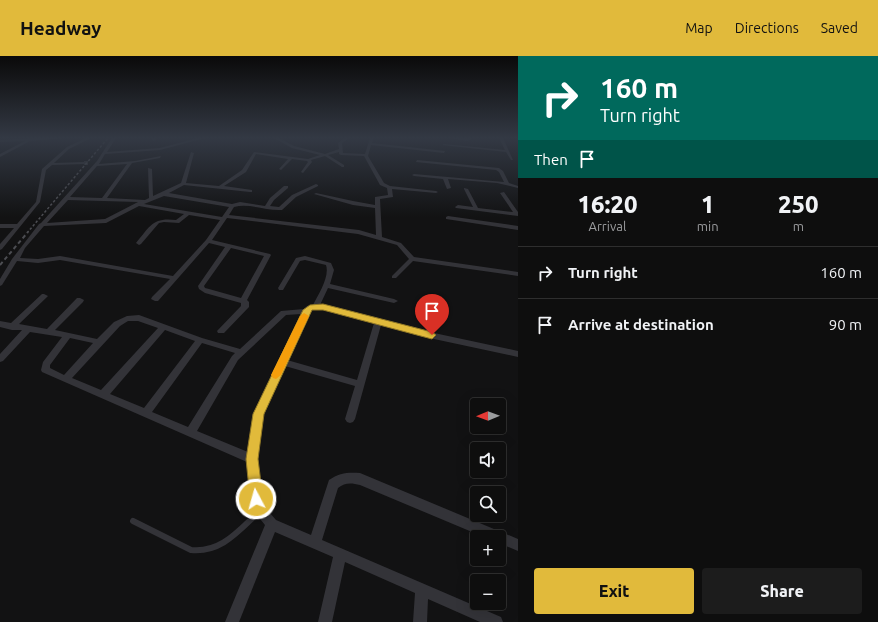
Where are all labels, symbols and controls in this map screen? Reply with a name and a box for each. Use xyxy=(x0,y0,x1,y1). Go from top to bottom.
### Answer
text: Headway xyxy=(20,17,101,39)
text: Map xyxy=(685,20,713,36)
text: Directions xyxy=(735,20,799,36)
text: Saved xyxy=(821,20,858,36)
icon: right xyxy=(534,72,586,124)
text: 160 m xyxy=(600,72,678,103)
text: Turn right xyxy=(600,105,680,125)
icon: arrive xyxy=(576,148,598,170)
text: Then xyxy=(534,151,568,168)
text: 16:20 xyxy=(577,191,637,218)
text: 1 xyxy=(701,191,714,218)
text: 250 xyxy=(778,191,819,218)
text: Arrival xyxy=(588,219,626,233)
text: min xyxy=(697,219,719,233)
text: m xyxy=(793,219,804,233)
icon: right xyxy=(534,262,556,284)
text: Turn right xyxy=(568,264,638,281)
text: 160 m xyxy=(820,264,862,281)
pin xyxy=(415,294,449,335)
icon: arrive xyxy=(421,300,443,322)
icon: arrive xyxy=(534,314,556,336)
text: Arrive at destination xyxy=(568,316,714,333)
text: 90 m xyxy=(829,316,862,333)
north arrow xyxy=(470,398,506,434)
map controls xyxy=(470,398,506,610)
button: sound xyxy=(470,442,506,478)
position arrow xyxy=(235,478,277,520)
button: search xyxy=(470,486,506,522)
button: + xyxy=(470,530,506,566)
button: Exit xyxy=(534,568,694,614)
button: Share xyxy=(702,568,862,614)
button: − xyxy=(470,574,506,610)

